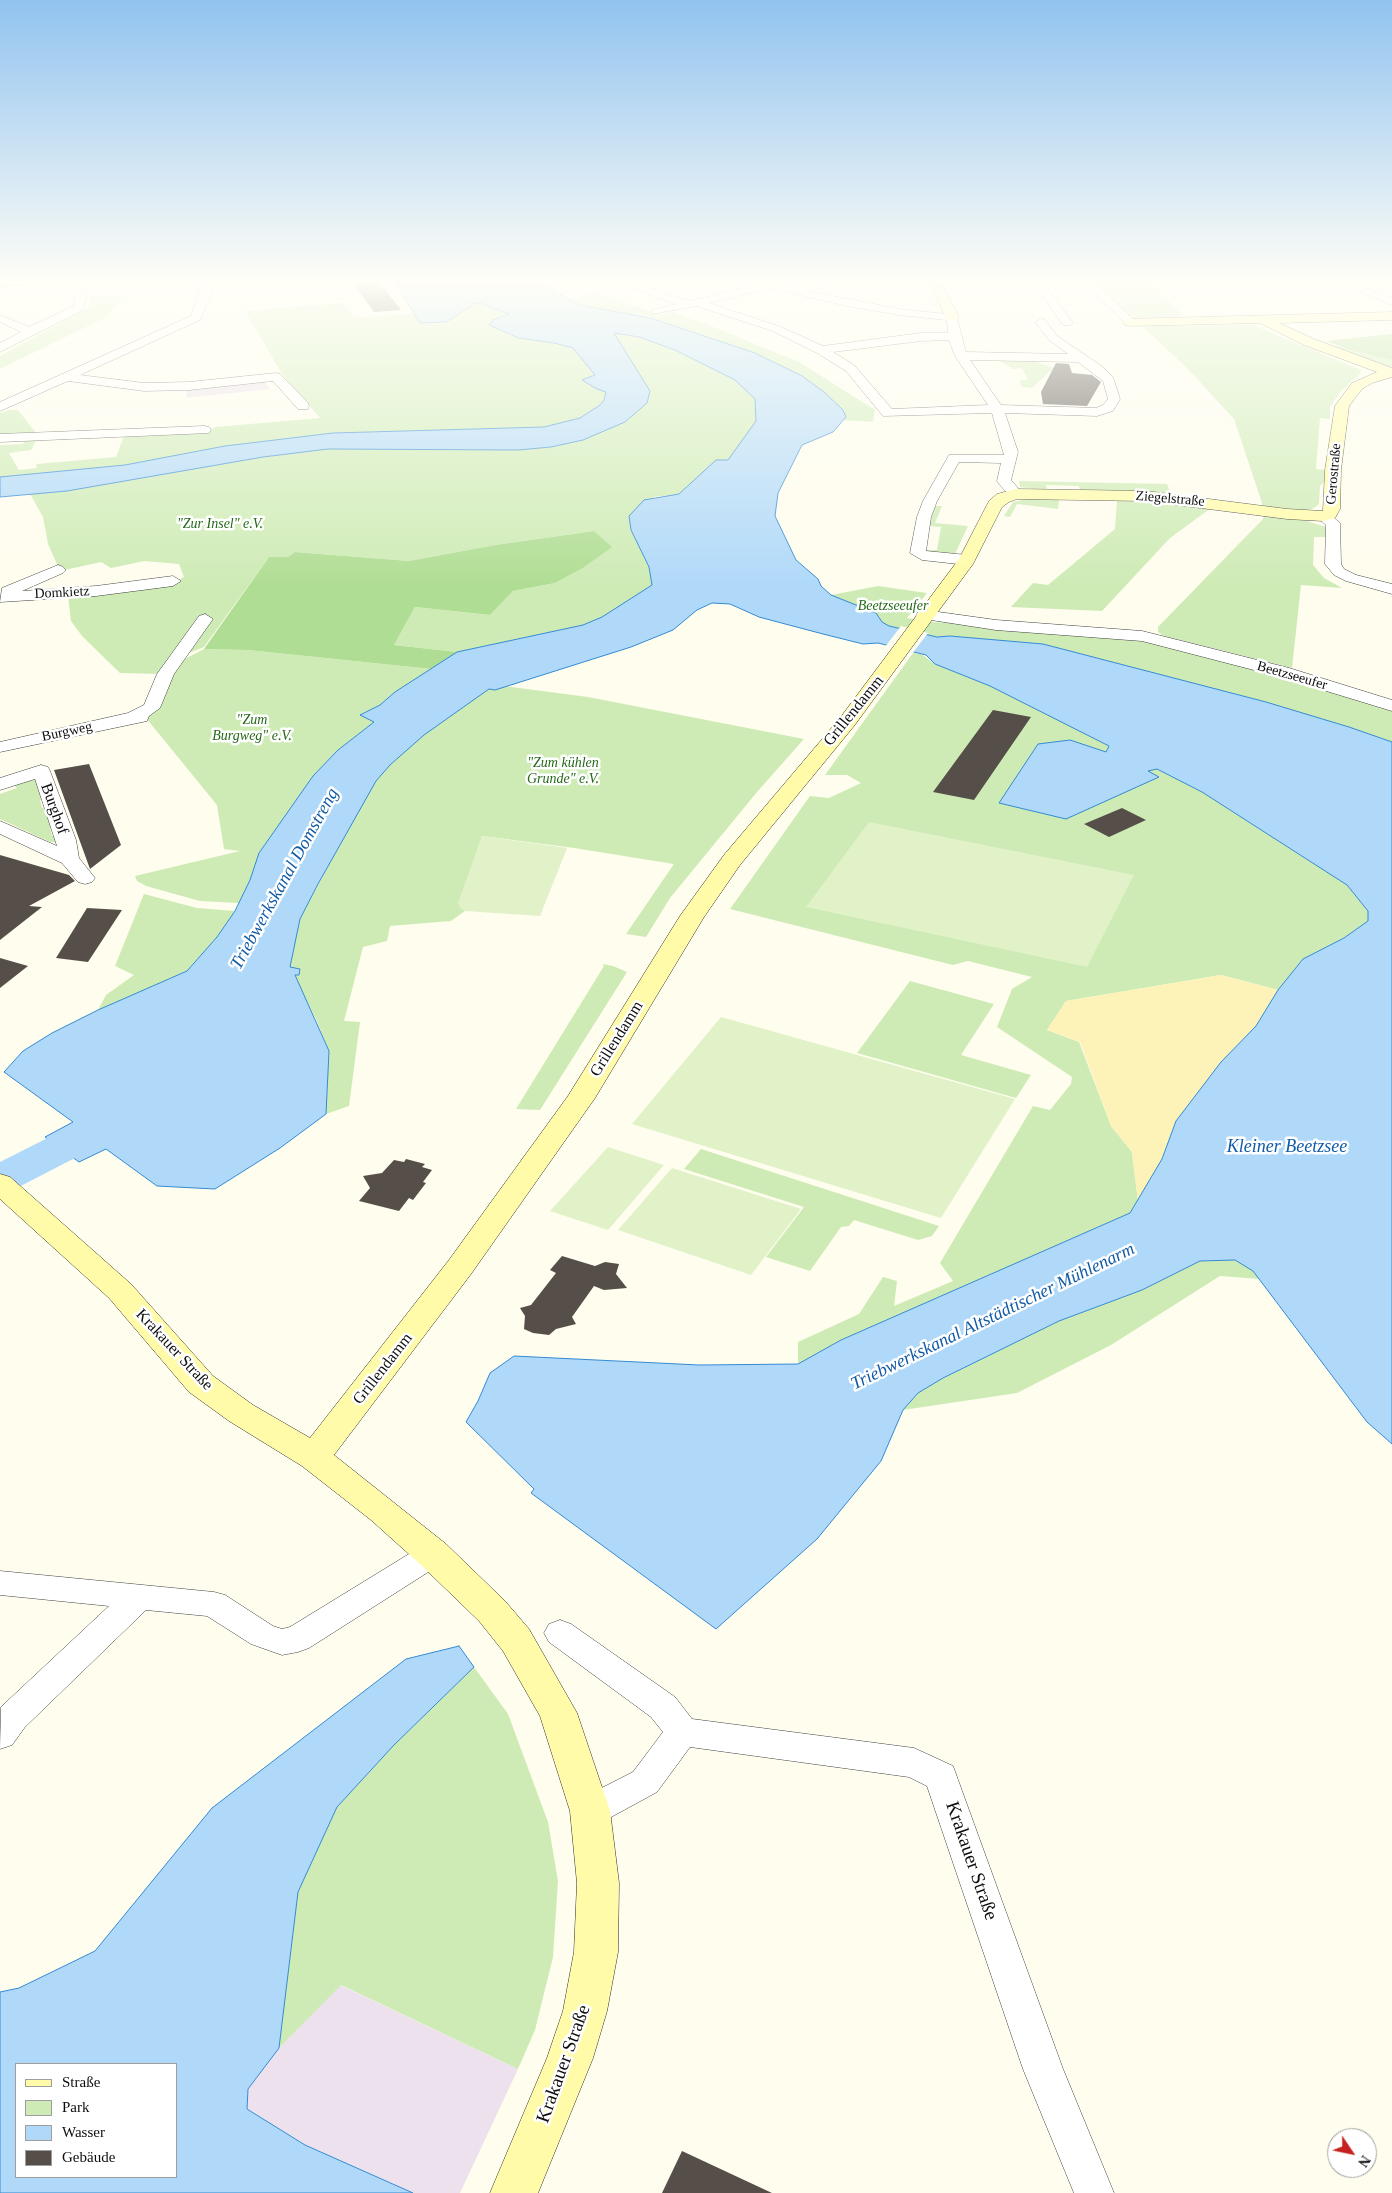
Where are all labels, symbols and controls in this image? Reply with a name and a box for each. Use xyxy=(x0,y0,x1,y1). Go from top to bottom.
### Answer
street label: Gerostraße xyxy=(1323,443,1345,505)
street label: Ziegelstraße xyxy=(1135,488,1205,510)
park label: "Zur Insel" e.V. xyxy=(177,516,263,532)
street label: Domkietz xyxy=(34,583,90,603)
park label: Beetzseeufer xyxy=(858,598,928,614)
street label: Beetzseeufer xyxy=(1255,658,1329,694)
street label: Grillendamm xyxy=(820,672,888,750)
park label: "Zum Burgweg" e.V. xyxy=(212,712,292,744)
street label: Burgweg xyxy=(40,718,94,746)
park label: "Zum kühlen Grunde" e.V. xyxy=(527,755,599,788)
street label: Burghof xyxy=(36,781,72,837)
water label: Triebwerkskanal Domstreng xyxy=(226,785,344,973)
street label: Grillendamm xyxy=(586,998,648,1080)
water label: Kleiner Beetzsee xyxy=(1227,1136,1347,1158)
water label: Triebwerkskanal Altstädtischer Mühlenarm xyxy=(848,1239,1138,1395)
street label: Krakauer Straße xyxy=(131,1305,217,1395)
street label: Grillendamm xyxy=(349,1329,417,1409)
street label: Krakauer Straße xyxy=(940,1799,1002,1923)
street label: Krakauer Straße xyxy=(532,2002,596,2126)
legend xyxy=(15,2063,178,2178)
text: Straße xyxy=(62,2074,100,2090)
text: Park xyxy=(62,2099,90,2115)
text: Wasser xyxy=(62,2124,105,2140)
north arrow xyxy=(1327,2128,1377,2178)
text: Gebäude xyxy=(62,2149,115,2165)
text: N xyxy=(1355,2153,1373,2169)

